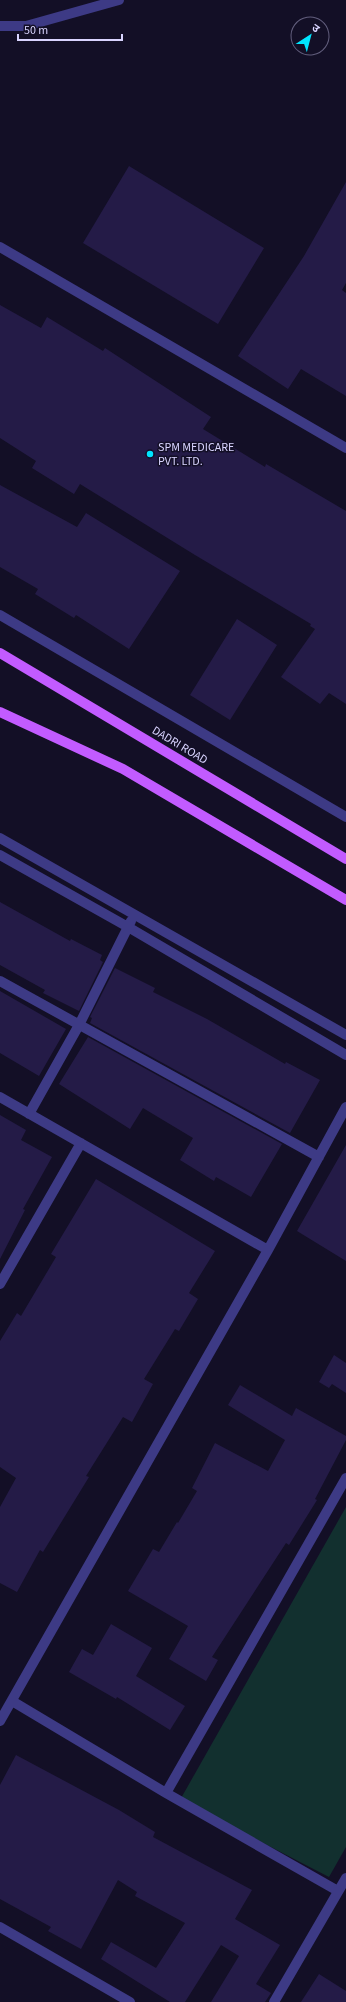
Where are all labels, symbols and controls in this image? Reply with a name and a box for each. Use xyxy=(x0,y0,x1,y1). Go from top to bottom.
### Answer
scale bar xyxy=(18,16,122,42)
north arrow xyxy=(290,16,330,56)
text: उ xyxy=(309,20,323,37)
text: 50 m xyxy=(24,22,48,39)
place label: SPM MEDICARE PVT. LTD. xyxy=(158,439,234,470)
marker: SPM MEDICARE PVT. LTD. xyxy=(145,449,155,459)
street label: DADRI ROAD xyxy=(149,722,211,769)

